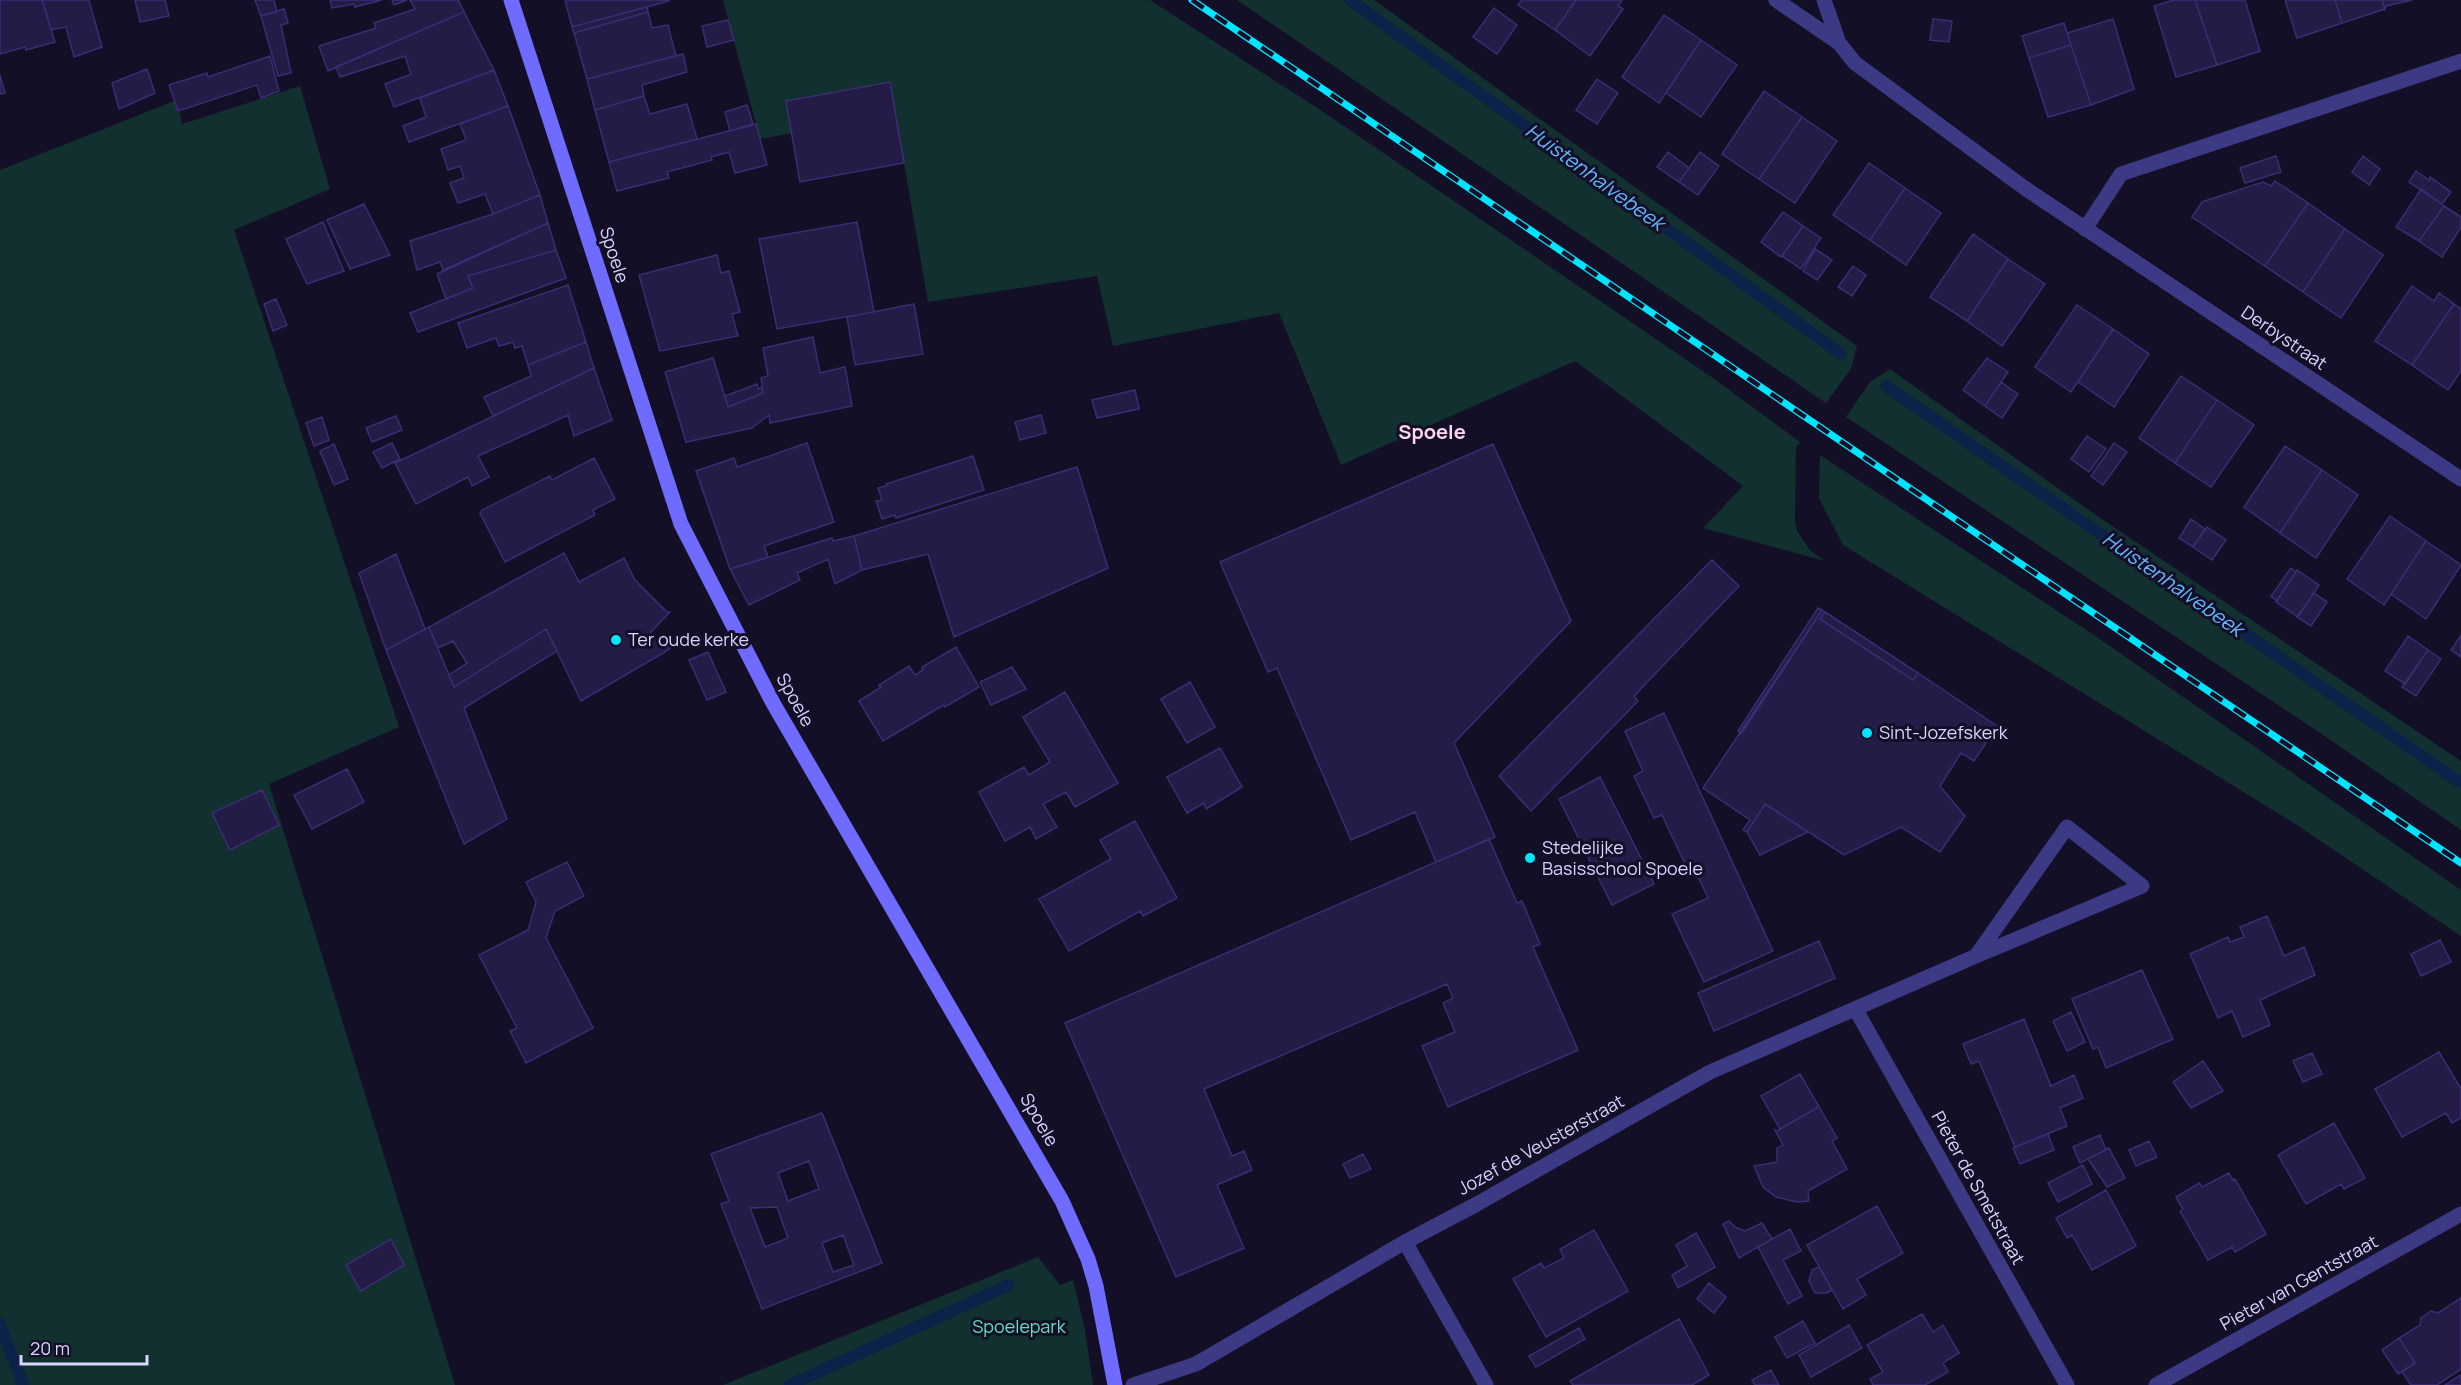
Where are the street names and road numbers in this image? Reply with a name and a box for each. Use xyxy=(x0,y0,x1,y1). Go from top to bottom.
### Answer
street label: Spoele xyxy=(595,224,635,286)
street label: Derbystraat xyxy=(2237,300,2332,375)
street label: Spoele xyxy=(771,668,820,731)
street label: Jozef de Veusterstraat xyxy=(1453,1088,1628,1200)
street label: Spoele xyxy=(1015,1089,1065,1150)
street label: Pieter de Smetstraat xyxy=(1927,1107,2031,1268)
street label: Pieter van Gentstraat xyxy=(2215,1229,2382,1335)

